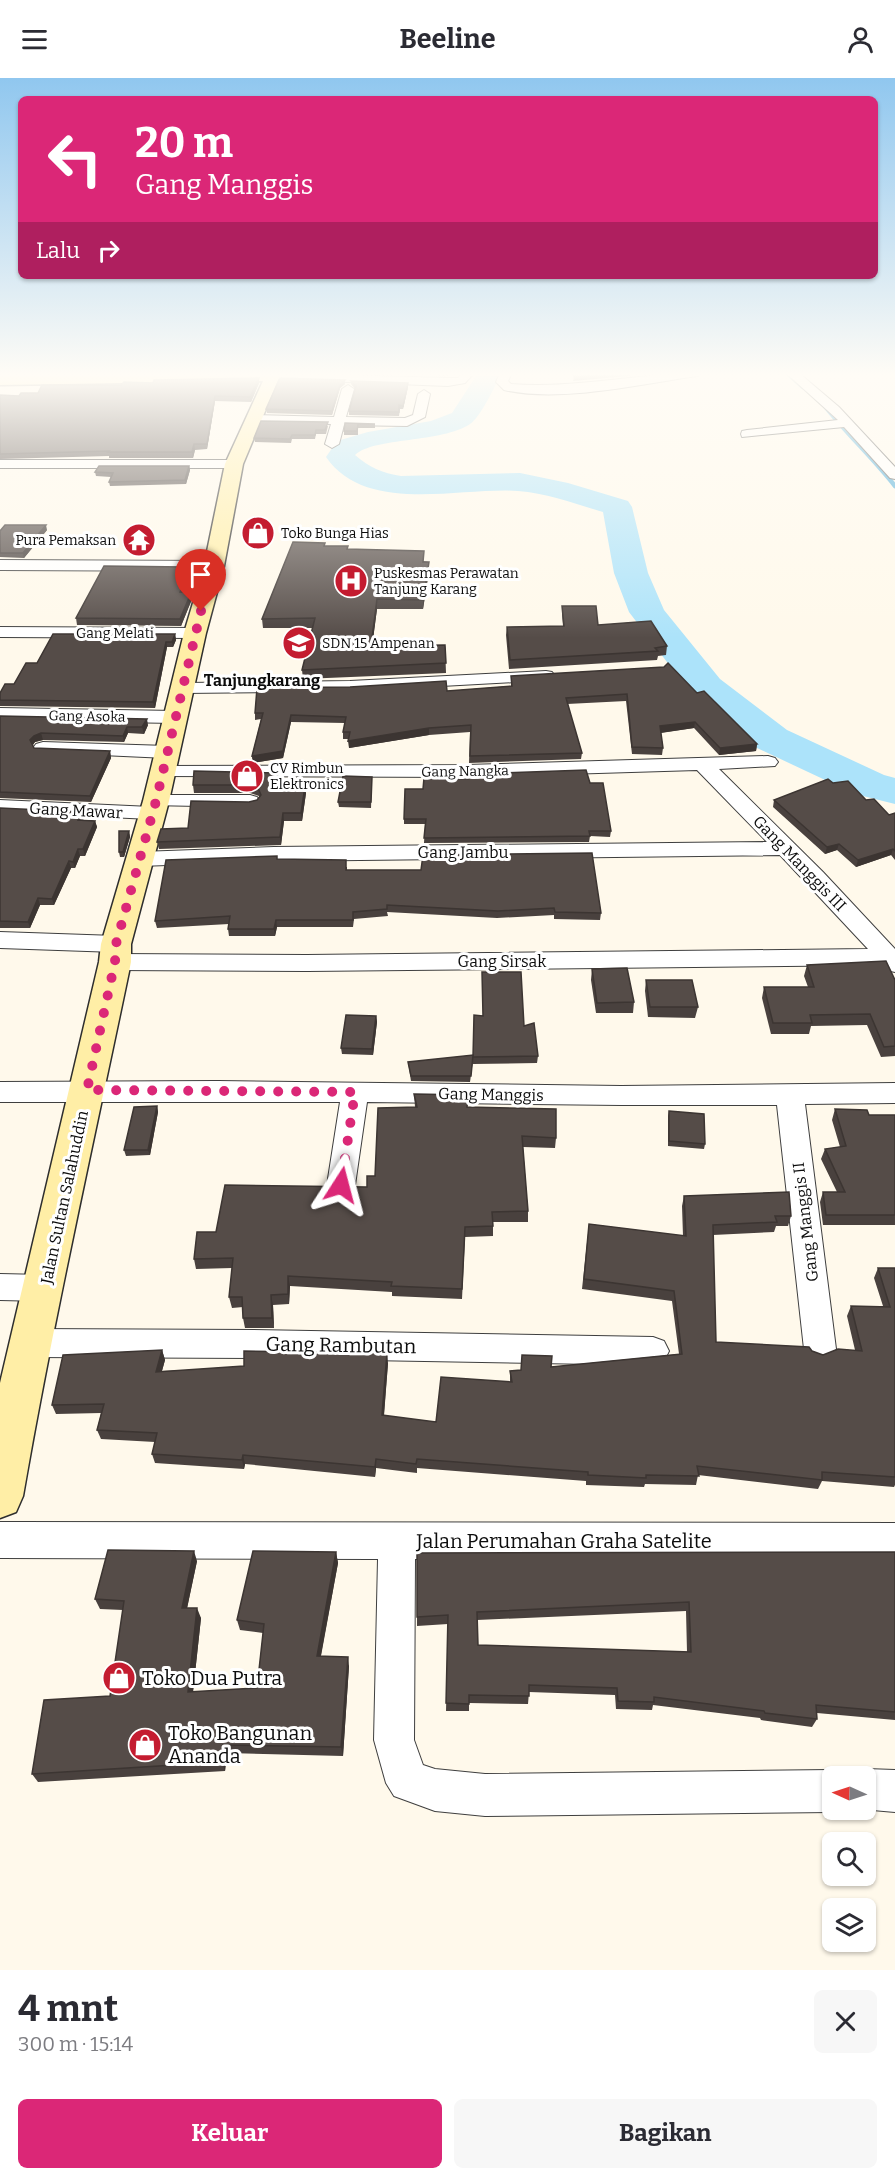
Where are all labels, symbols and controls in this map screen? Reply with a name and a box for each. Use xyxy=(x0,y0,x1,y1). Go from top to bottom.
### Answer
icon: menu xyxy=(18,23,51,56)
text: Beeline xyxy=(399,23,496,55)
icon: person xyxy=(844,23,877,56)
text: 20 m xyxy=(135,118,233,168)
icon: left xyxy=(36,120,114,198)
text: Gang Manggis xyxy=(135,169,313,201)
icon: right xyxy=(92,234,125,267)
text: Lalu xyxy=(36,237,80,264)
shop icon: Toko Bunga Hias xyxy=(240,515,276,551)
temple icon: Pura Pemaksan xyxy=(121,522,157,558)
place label: Toko Bunga Hias xyxy=(281,525,389,542)
place label: Pura Pemaksan xyxy=(15,532,116,549)
pin xyxy=(175,549,226,611)
icon: arrive xyxy=(184,558,217,591)
hospital icon: Puskesmas Perawatan Tanjung Karang xyxy=(333,563,369,599)
place label: Puskesmas Perawatan Tanjung Karang xyxy=(374,565,519,598)
street label: Gang Melati xyxy=(76,625,154,642)
school or university icon: SDN 15 Ampenan xyxy=(281,625,317,661)
place label: SDN 15 Ampenan xyxy=(322,635,435,652)
district label: Tanjungkarang xyxy=(204,671,320,690)
street label: Gang Asoka xyxy=(48,707,126,726)
shop icon: CV Rimbun Elektronics xyxy=(229,758,265,794)
place label: CV Rimbun Elektronics xyxy=(270,760,344,793)
street label: Gang Nangka xyxy=(421,762,509,781)
street label: Gang Mawar xyxy=(29,799,123,822)
street label: Gang Manggis III xyxy=(749,812,850,915)
street label: Gang Jambu xyxy=(418,843,508,862)
street label: Gang Sirsak xyxy=(458,952,546,971)
street label: Gang Manggis xyxy=(438,1084,544,1105)
street label: Jalan Sultan Salahuddin xyxy=(37,1109,92,1286)
position arrow xyxy=(309,1153,373,1217)
street label: Gang Manggis II xyxy=(789,1161,822,1283)
street label: Gang Rambutan xyxy=(265,1332,417,1358)
street label: Jalan Perumahan Graha Satelite xyxy=(415,1529,712,1553)
shop icon: Toko Dua Putra xyxy=(101,1660,137,1696)
place label: Toko Dua Putra xyxy=(142,1666,282,1690)
place label: Toko Bangunan Ananda xyxy=(168,1721,313,1768)
shop icon: Toko Bangunan Ananda xyxy=(127,1727,163,1763)
north arrow xyxy=(822,1766,876,1820)
map controls xyxy=(822,1766,876,1952)
button: search xyxy=(822,1832,876,1886)
button: layers xyxy=(822,1898,876,1952)
text: 4 mnt xyxy=(18,1987,118,2031)
button: close xyxy=(814,1990,877,2053)
text: 300 m · 15:14 xyxy=(18,2032,133,2056)
button: Keluar xyxy=(18,2099,442,2168)
button: Bagikan xyxy=(454,2099,877,2168)

